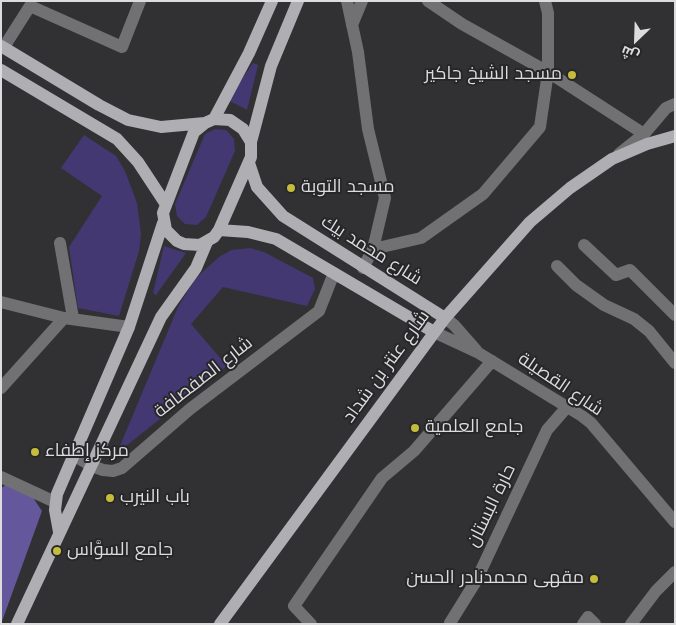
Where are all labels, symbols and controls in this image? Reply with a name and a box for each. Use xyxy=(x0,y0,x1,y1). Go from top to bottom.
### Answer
north arrow xyxy=(611,15,661,65)
text: ش xyxy=(618,41,642,66)
place label: مسجد الشيخ جاكير xyxy=(425,64,562,86)
marker: مسجد الشيخ جاكير xyxy=(566,69,578,81)
place label: مسجد التوبة xyxy=(301,177,395,199)
marker: مسجد التوبة xyxy=(285,182,297,194)
street label: شارع محمد بيك xyxy=(317,211,425,291)
street label: شارع عنتر بن شداد xyxy=(339,307,435,427)
street label: شارع الصفصافة xyxy=(151,333,257,423)
street label: شارع القصيلة xyxy=(513,349,607,421)
place label: جامع العلمية xyxy=(425,417,523,439)
marker: جامع العلمية xyxy=(409,422,421,434)
place label: مركز إطفاء xyxy=(45,441,129,463)
marker: مركز إطفاء xyxy=(29,446,41,458)
street label: حارة البستان xyxy=(463,461,521,551)
place label: باب النيرب xyxy=(120,487,190,509)
marker: باب النيرب xyxy=(104,492,116,504)
place label: جامع السوَّاس xyxy=(67,540,173,562)
marker: جامع السوَّاس xyxy=(51,545,63,557)
place label: مقهى محمدنادر الحسن xyxy=(406,568,584,590)
marker: مقهى محمدنادر الحسن xyxy=(588,573,600,585)

